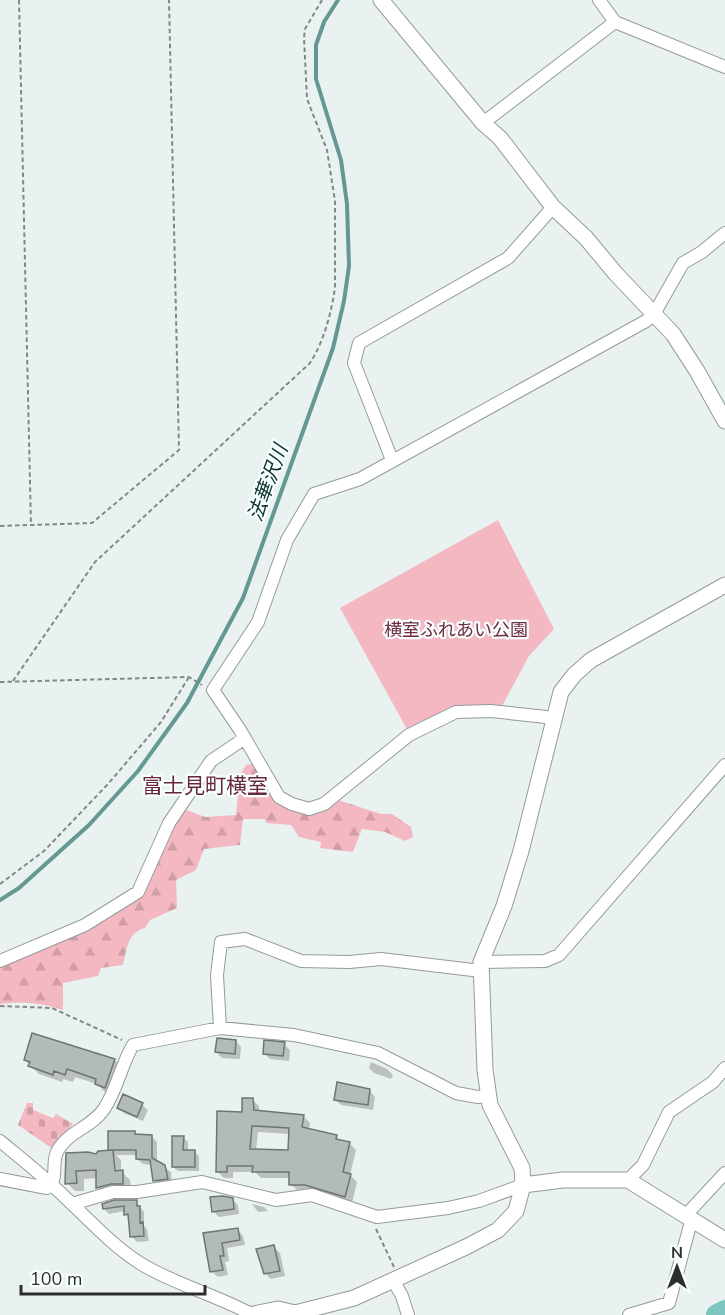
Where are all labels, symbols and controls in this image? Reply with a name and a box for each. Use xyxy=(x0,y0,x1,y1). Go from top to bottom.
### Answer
water label: 法華沢川 xyxy=(242,439,295,525)
park label: 横室ふれあい公園 xyxy=(384,618,528,642)
district label: 富士見町横室 xyxy=(142,772,268,800)
north arrow xyxy=(647,1237,707,1297)
text: N xyxy=(671,1242,683,1264)
scale bar xyxy=(21,1258,206,1296)
text: 100 m xyxy=(30,1267,82,1291)

